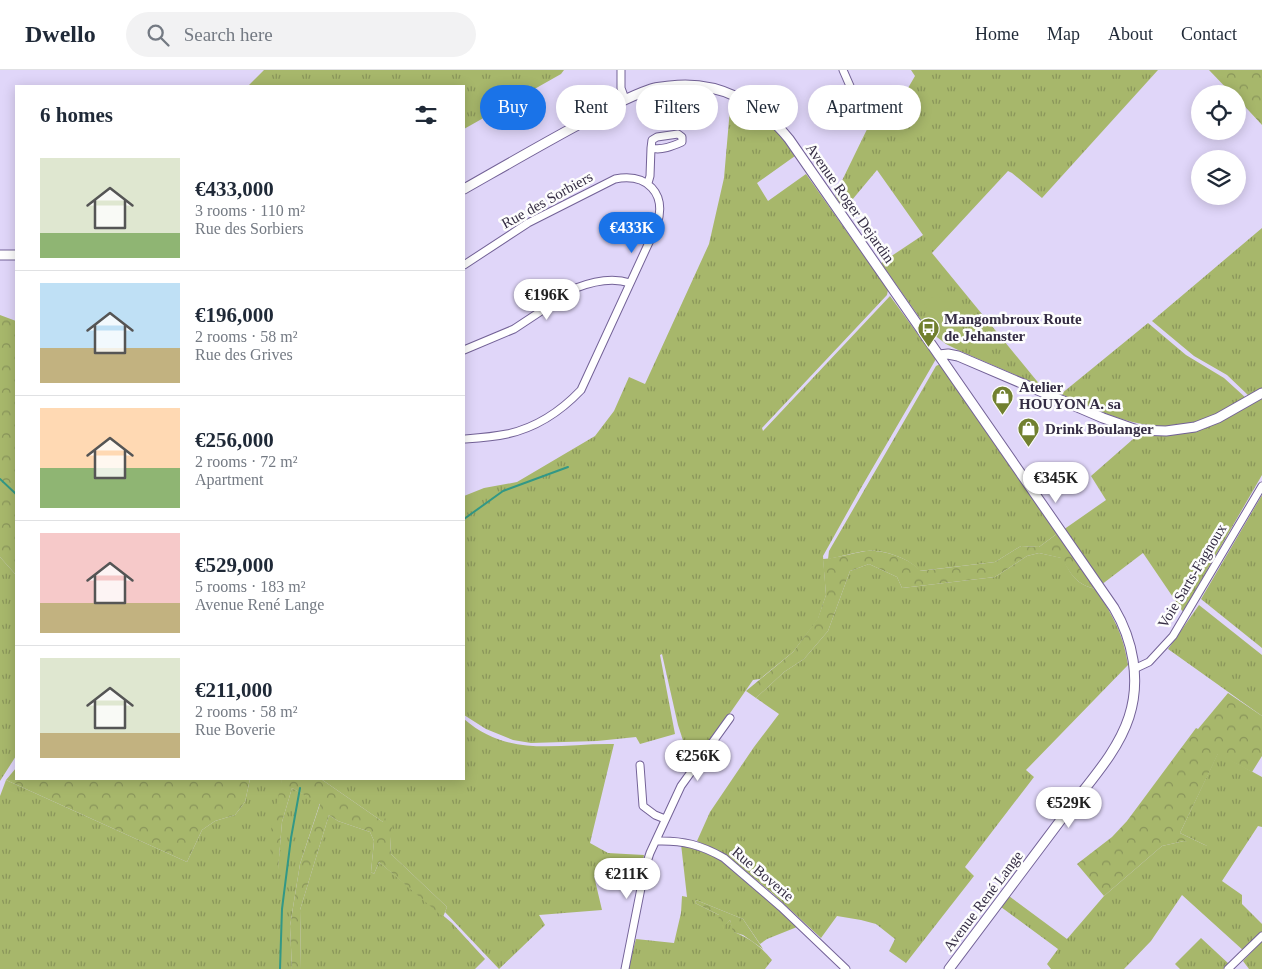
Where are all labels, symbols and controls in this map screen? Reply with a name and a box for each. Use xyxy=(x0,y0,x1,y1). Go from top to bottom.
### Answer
search box xyxy=(126,12,476,57)
text: Dwello xyxy=(25,21,96,47)
icon: search xyxy=(144,21,172,49)
text: Search here xyxy=(184,24,273,45)
text: Home xyxy=(975,24,1019,44)
text: Map xyxy=(1047,24,1080,44)
text: About xyxy=(1108,24,1153,44)
text: Contact xyxy=(1181,24,1237,44)
chip: Buy xyxy=(480,85,546,130)
chip: Rent xyxy=(556,85,626,130)
chip: Filters xyxy=(636,85,718,130)
chip: New xyxy=(728,85,798,130)
chip: Apartment xyxy=(808,85,921,130)
map controls xyxy=(1191,85,1246,205)
button: locate xyxy=(1191,85,1246,140)
icon: filters xyxy=(412,101,440,129)
text: 6 homes xyxy=(40,103,113,127)
street label: Avenue Roger Dejardin xyxy=(803,140,898,266)
button: layers xyxy=(1191,150,1246,205)
street label: Rue des Sorbiers xyxy=(499,168,595,232)
text: €433,000 xyxy=(195,177,274,201)
icon: home xyxy=(80,178,140,238)
text: 3 rooms · 110 m² xyxy=(195,202,305,219)
pin: €433K xyxy=(597,212,667,254)
text: €433K xyxy=(610,219,654,236)
text: Rue des Sorbiers xyxy=(195,220,303,237)
pin: €196K xyxy=(512,278,582,321)
text: €196K xyxy=(525,286,569,303)
icon: home xyxy=(80,303,140,363)
text: €196,000 xyxy=(195,303,274,327)
place label: Mangombroux Route de Jehanster xyxy=(944,311,1082,344)
bus stop icon: Mangombroux Route de Jehanster xyxy=(916,316,940,347)
text: 2 rooms · 58 m² xyxy=(195,328,298,345)
text: Rue des Grives xyxy=(195,346,293,363)
place label: Atelier HOUYON A. sa xyxy=(1019,379,1122,412)
shop icon: Atelier HOUYON A. sa xyxy=(991,384,1015,415)
shop icon: Drink Boulanger xyxy=(1017,417,1041,448)
place label: Drink Boulanger xyxy=(1045,421,1154,437)
icon: home xyxy=(80,428,140,488)
text: €256,000 xyxy=(195,428,274,452)
text: 2 rooms · 72 m² xyxy=(195,453,298,470)
pin: €345K xyxy=(1021,462,1091,504)
text: €345K xyxy=(1034,469,1078,486)
text: Apartment xyxy=(195,471,263,488)
street label: Voie Sarts-Fagnoux xyxy=(1155,521,1230,631)
icon: home xyxy=(80,553,140,613)
text: €529,000 xyxy=(195,553,274,577)
text: 5 rooms · 183 m² xyxy=(195,578,306,595)
text: Avenue René Lange xyxy=(195,596,324,613)
icon: home xyxy=(80,678,140,738)
text: €211,000 xyxy=(195,678,273,702)
text: 2 rooms · 58 m² xyxy=(195,703,298,720)
text: Rue Boverie xyxy=(195,721,275,738)
pin: €256K xyxy=(663,740,733,782)
text: €256K xyxy=(676,747,720,764)
pin: €529K xyxy=(1034,786,1104,829)
text: €529K xyxy=(1047,794,1091,811)
street label: Rue Boverie xyxy=(729,844,797,905)
street label: Avenue René Lange xyxy=(940,847,1026,954)
pin: €211K xyxy=(592,858,662,900)
text: €211K xyxy=(605,865,649,882)

